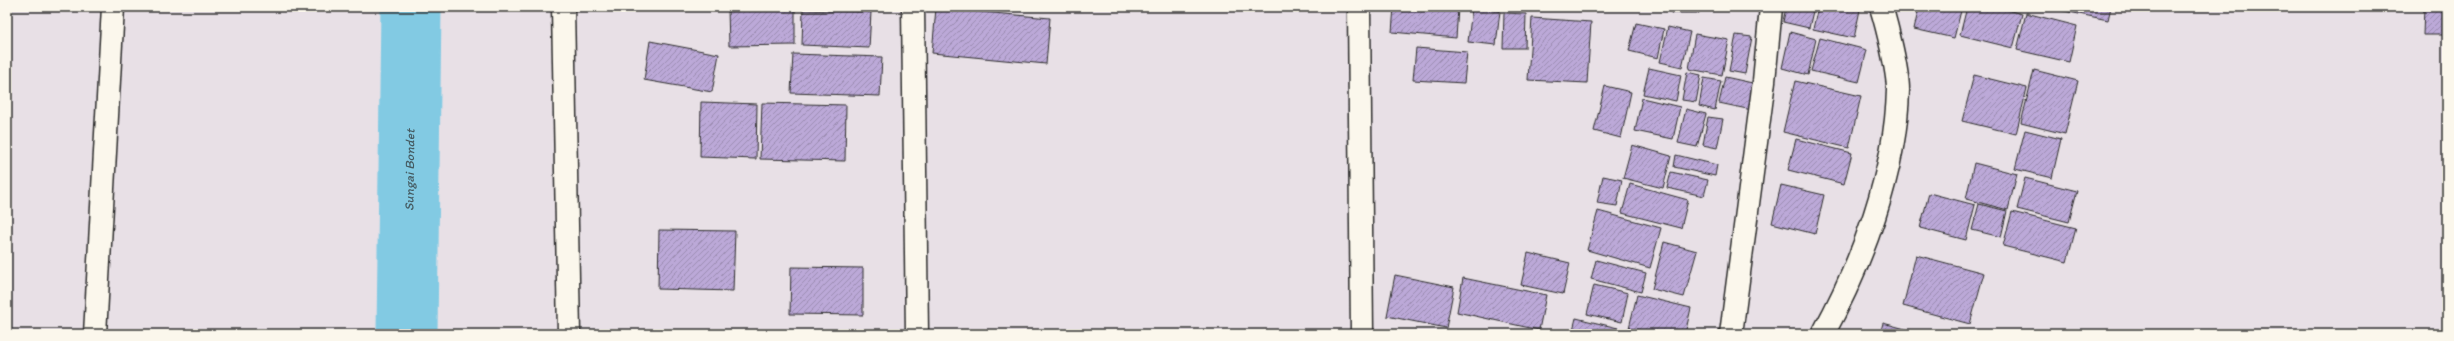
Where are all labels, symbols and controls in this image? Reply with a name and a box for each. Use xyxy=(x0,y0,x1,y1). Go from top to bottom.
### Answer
water label: Sungai Bondet xyxy=(402,128,418,211)

